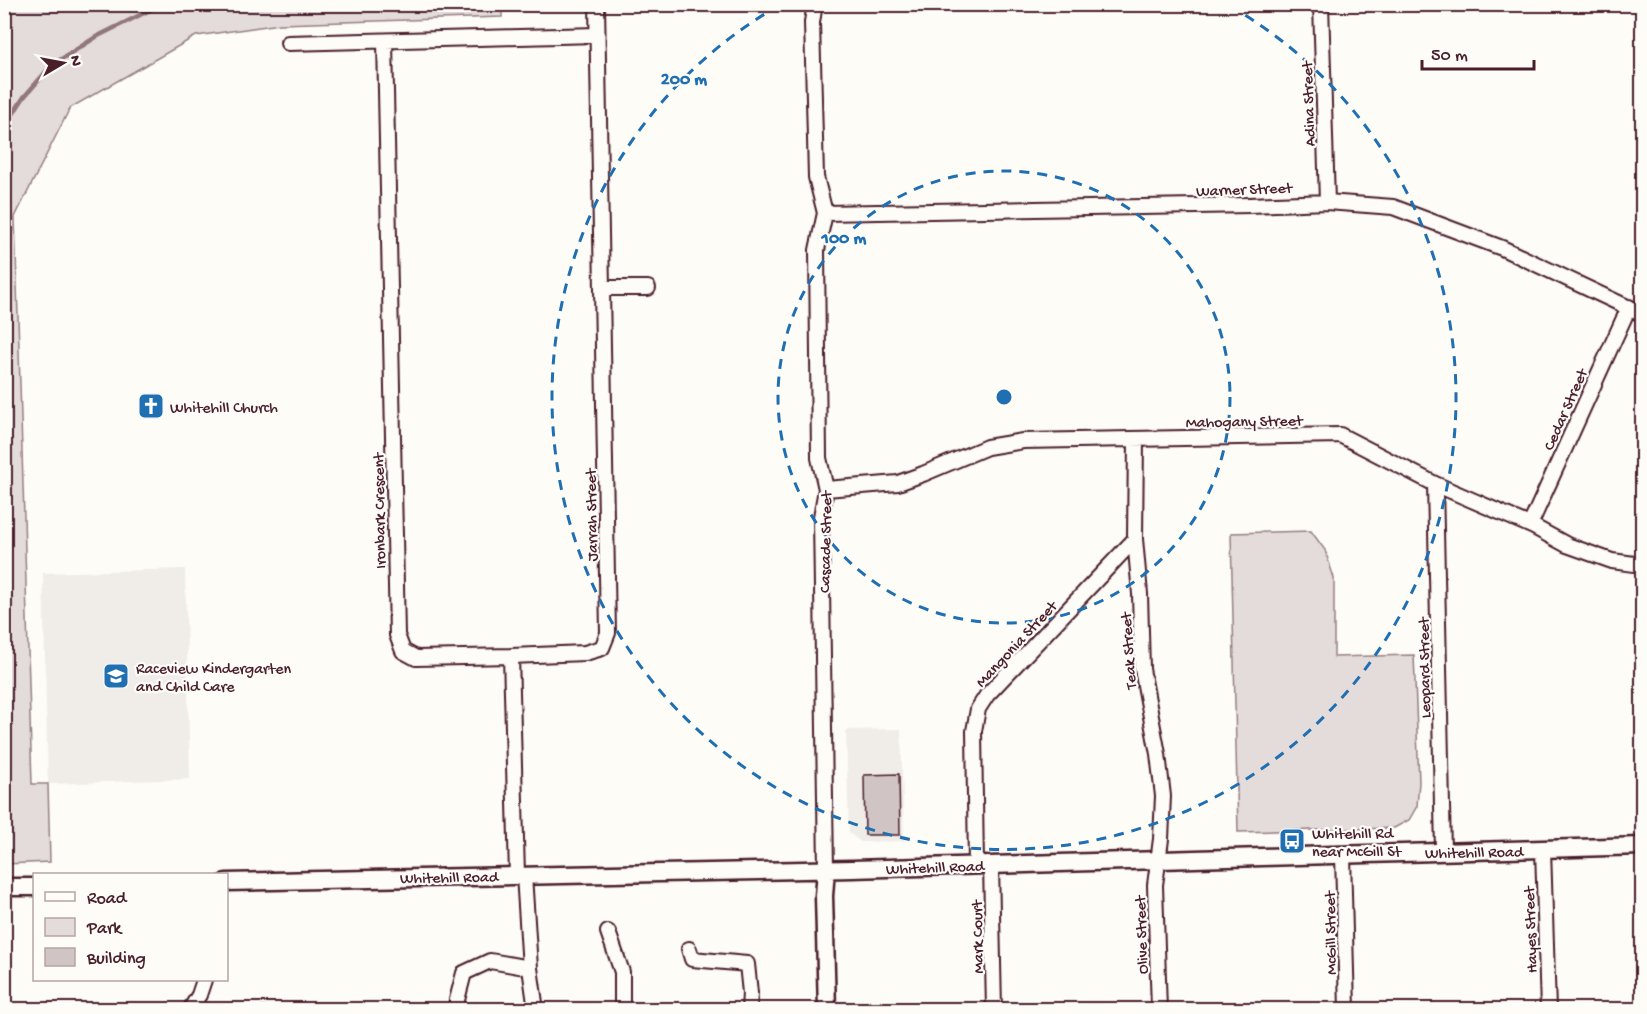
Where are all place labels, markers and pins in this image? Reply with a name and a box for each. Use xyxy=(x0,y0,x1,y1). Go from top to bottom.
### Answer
centre of rings xyxy=(994,387,1014,407)
church icon: Whitehill Church xyxy=(136,391,166,421)
place label: Whitehill Church xyxy=(170,400,278,419)
school or university icon: Raceview Kindergarten and Child Care xyxy=(101,661,131,691)
place label: Raceview Kindergarten and Child Care xyxy=(136,661,292,698)
bus stop icon: Whitehill Rd near McGill St xyxy=(1277,826,1307,856)
place label: Whitehill Rd near McGill St xyxy=(1312,826,1403,863)

